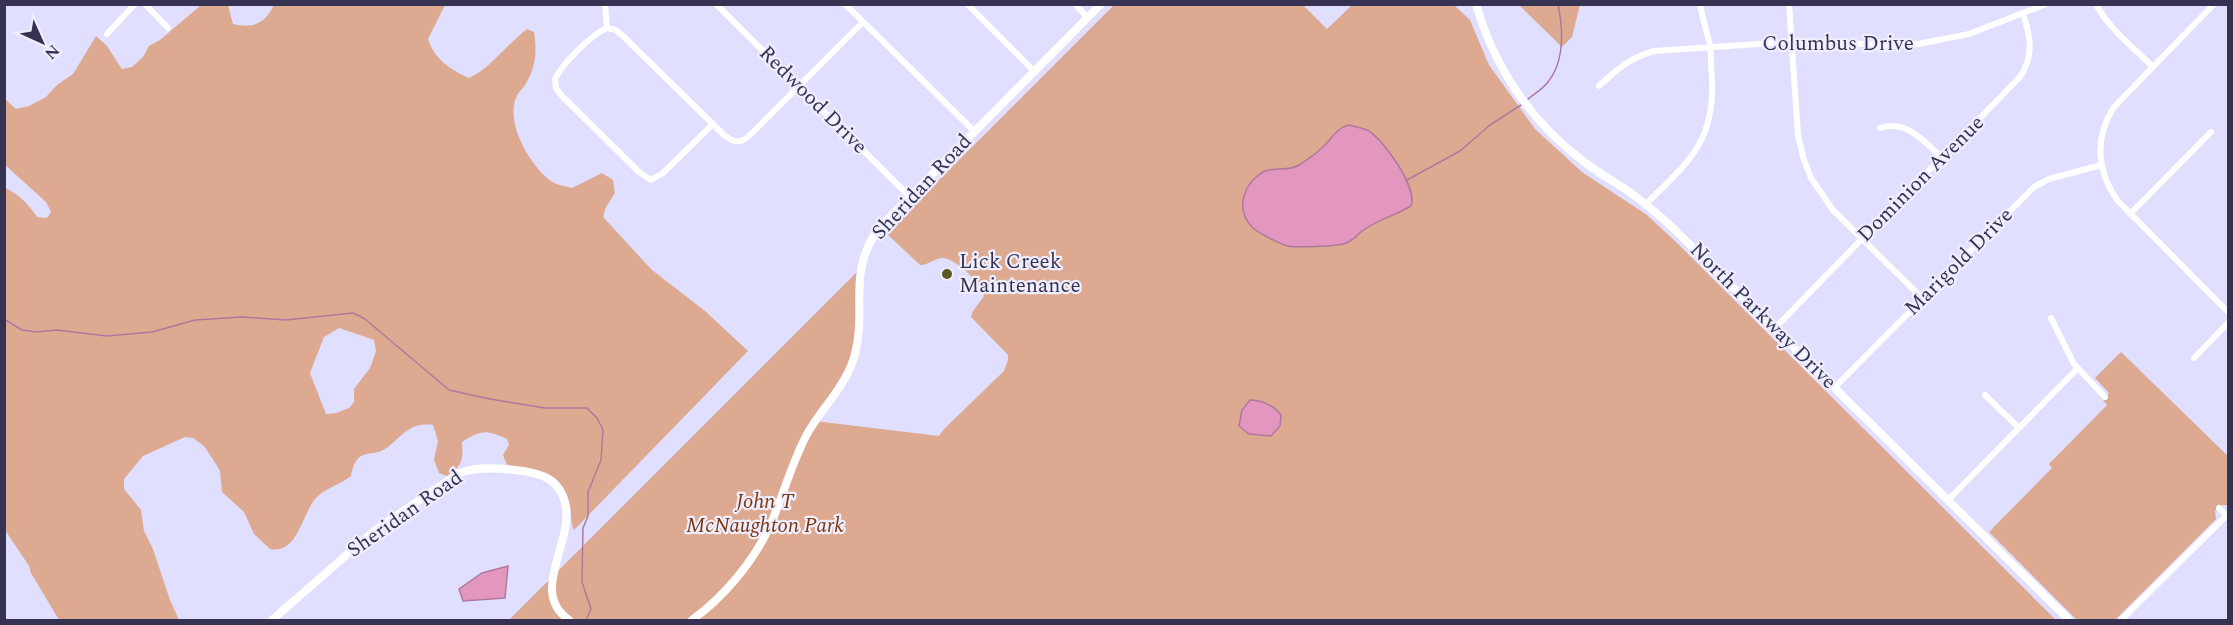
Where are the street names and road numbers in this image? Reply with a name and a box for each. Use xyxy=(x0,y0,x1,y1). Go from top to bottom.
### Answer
street label: Columbus Drive xyxy=(1762,28,1914,60)
street label: Redwood Drive xyxy=(751,38,875,162)
street label: Dominion Avenue xyxy=(1850,108,1992,250)
street label: Sheridan Road xyxy=(864,127,980,247)
street label: Marigold Drive xyxy=(1897,200,2021,324)
street label: North Parkway Drive xyxy=(1682,235,1844,397)
street label: Sheridan Road xyxy=(340,462,470,566)

